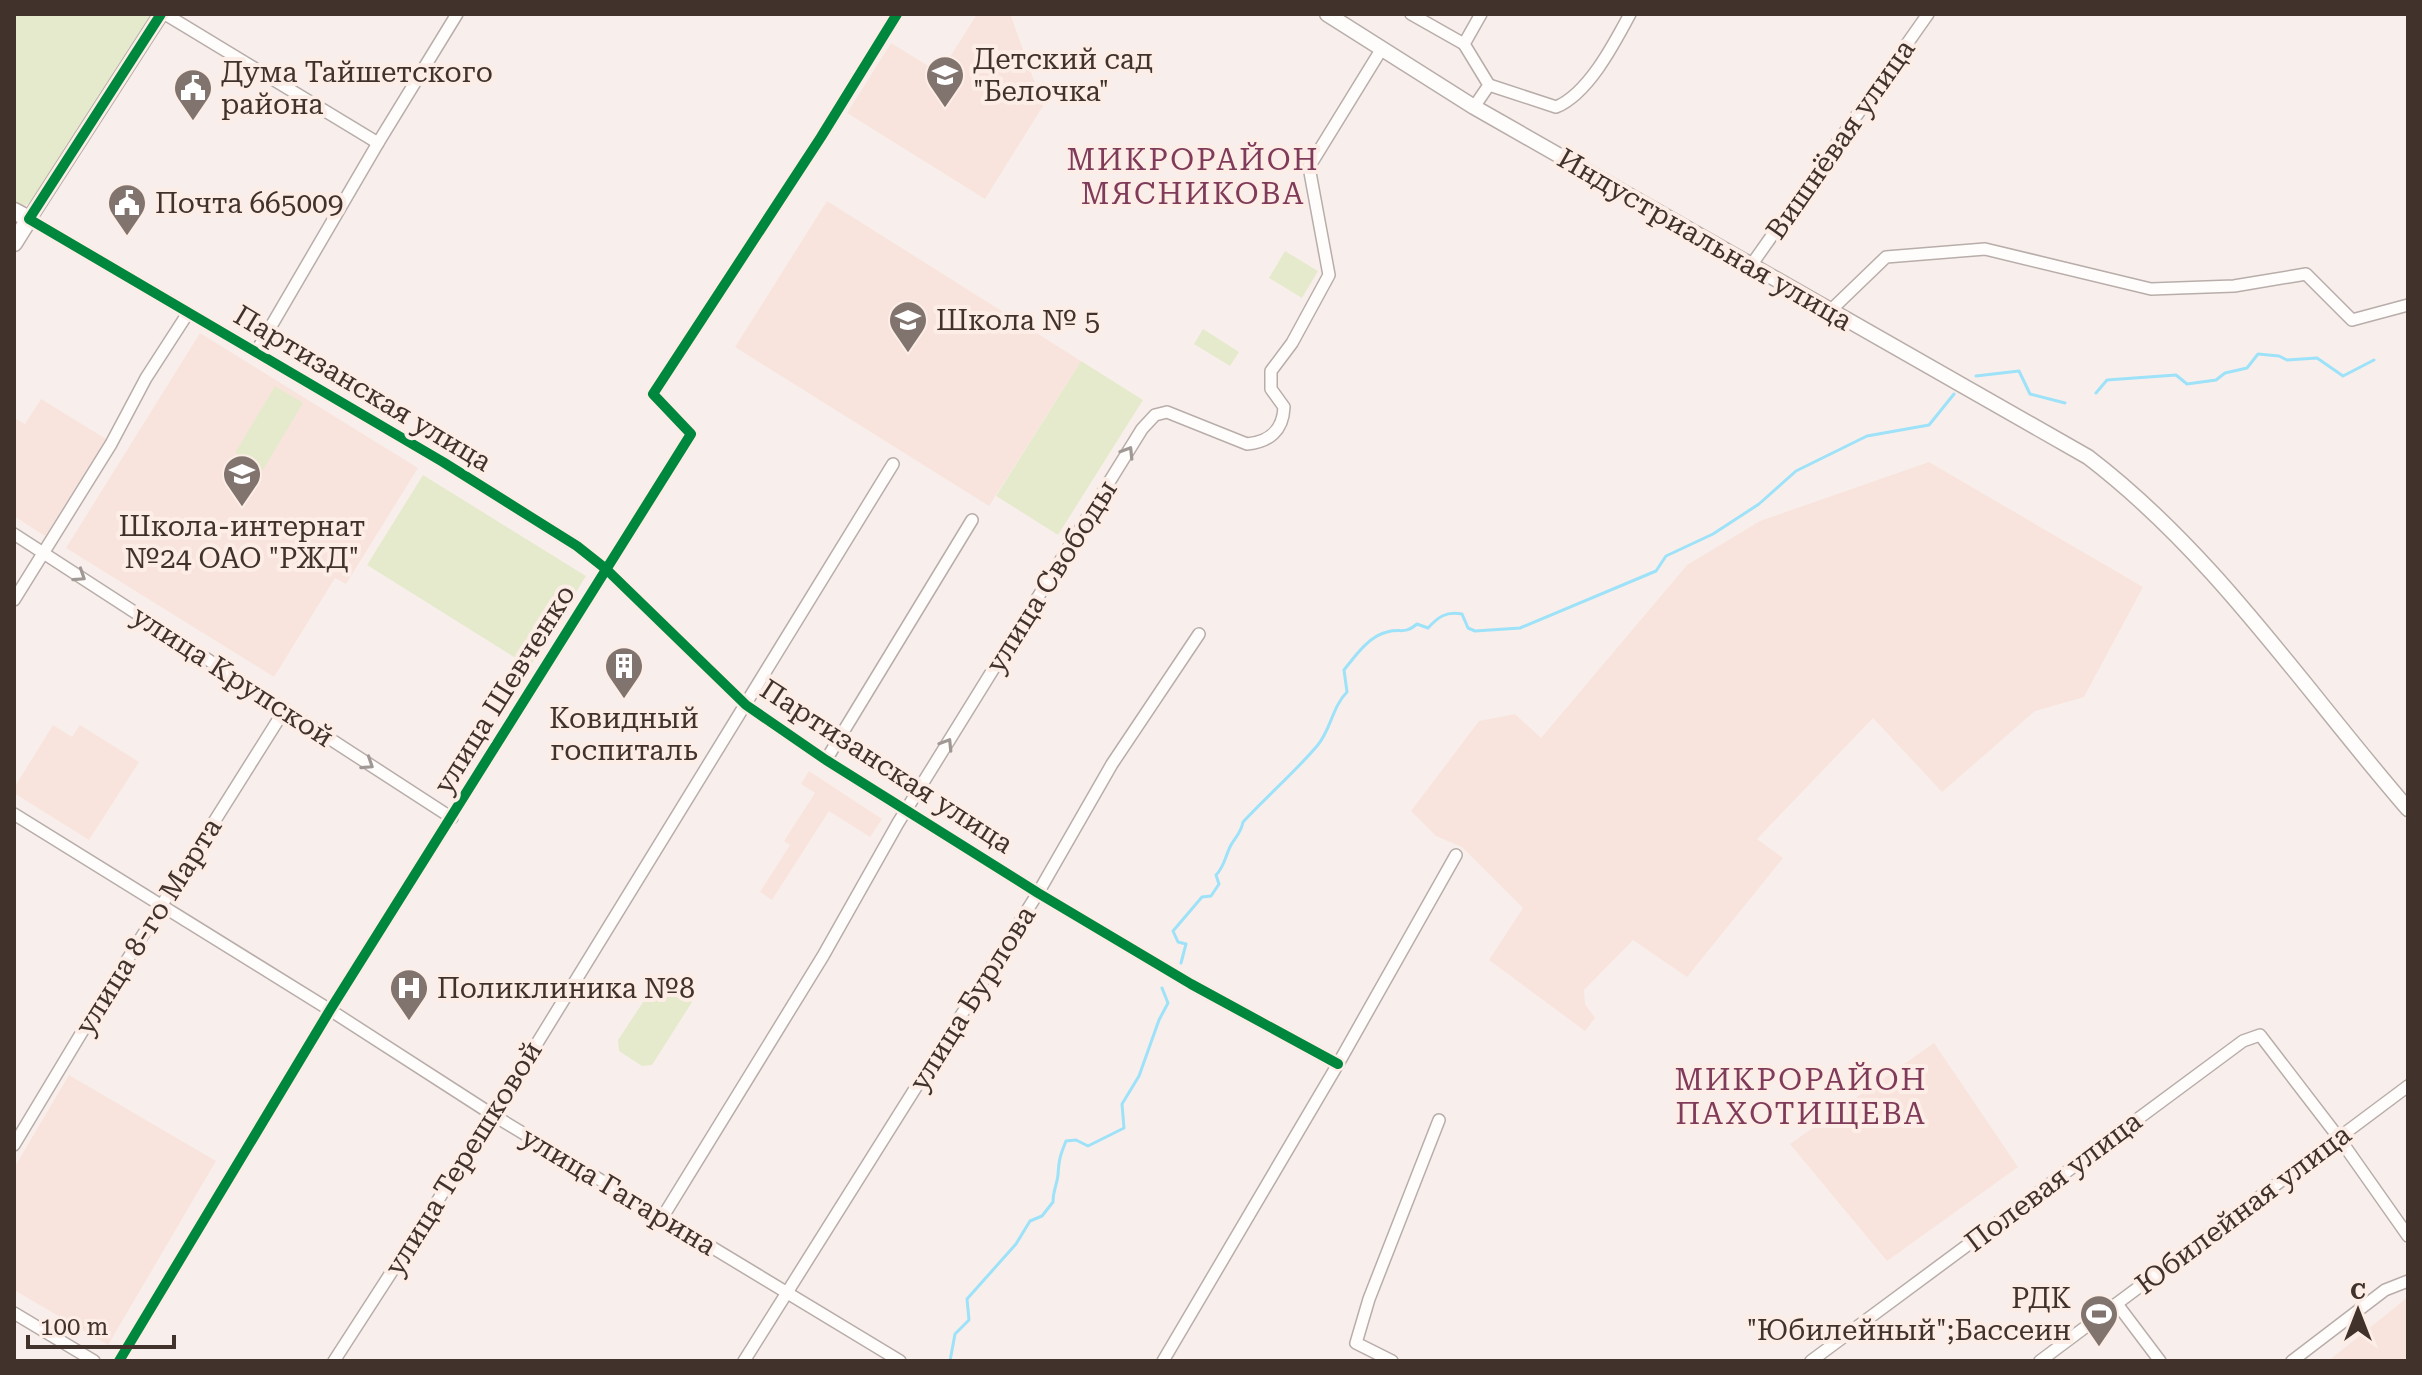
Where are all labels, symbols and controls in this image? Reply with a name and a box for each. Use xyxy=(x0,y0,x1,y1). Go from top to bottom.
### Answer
street label: Вишнёвая улица xyxy=(1759,33,1922,245)
place label: Детский сад "Белочка" xyxy=(973,43,1153,108)
school or university icon: Детский сад "Белочка" xyxy=(924,54,966,109)
place label: Дума Тайшетского района xyxy=(221,56,493,121)
public building icon: Дума Тайшетского района xyxy=(172,67,214,122)
district label: МИКРОРАЙОН МЯСНИКОВА xyxy=(1066,142,1320,211)
street label: Индустриальная улица xyxy=(1552,142,1858,337)
public building icon: Почта 665009 xyxy=(106,182,148,237)
place label: Почта 665009 xyxy=(155,187,343,220)
street label: Партизанская улица xyxy=(228,298,497,478)
school or university icon: Школа № 5 xyxy=(887,299,929,354)
place label: Школа № 5 xyxy=(936,304,1100,337)
one-way arrow xyxy=(1118,446,1134,461)
school or university icon: Школа-интернат №24 ОАО "РЖД" xyxy=(221,453,263,508)
street label: улица Свободы xyxy=(979,474,1124,679)
place label: Школа-интернат №24 ОАО "РЖД" xyxy=(119,510,365,575)
one-way arrow xyxy=(71,566,85,581)
street label: улица Шевченко xyxy=(427,579,582,800)
street label: улица Крупской xyxy=(126,599,340,754)
building icon: Ковидный госпиталь xyxy=(603,645,645,700)
street label: Партизанская улица xyxy=(754,672,1019,860)
place label: Ковидный госпиталь xyxy=(549,702,699,767)
one-way arrow xyxy=(937,739,952,753)
one-way arrow xyxy=(359,754,374,769)
street label: улица 8-го Марта xyxy=(68,812,228,1041)
street label: улица Бурлова xyxy=(902,900,1042,1097)
hospital icon: Поликлиника №8 xyxy=(388,967,430,1022)
place label: Поликлиника №8 xyxy=(437,972,695,1005)
street label: улица Терешковой xyxy=(378,1035,549,1281)
district label: МИКРОРАЙОН ПАХОТИЩЕВА xyxy=(1674,1062,1928,1131)
street label: Полевая улица xyxy=(1959,1104,2148,1259)
street label: Юбилейная улица xyxy=(2129,1118,2357,1301)
street label: улица Гагарина xyxy=(515,1120,722,1263)
north arrow xyxy=(2318,1271,2398,1351)
text: С xyxy=(2350,1279,2366,1304)
place label: РДК "Юбилейный";Бассеин xyxy=(1746,1282,2071,1347)
sports icon: РДК "Юбилейный";Бассеин xyxy=(2078,1293,2120,1348)
scale bar xyxy=(28,1299,174,1349)
text: 100 m xyxy=(40,1313,108,1341)

